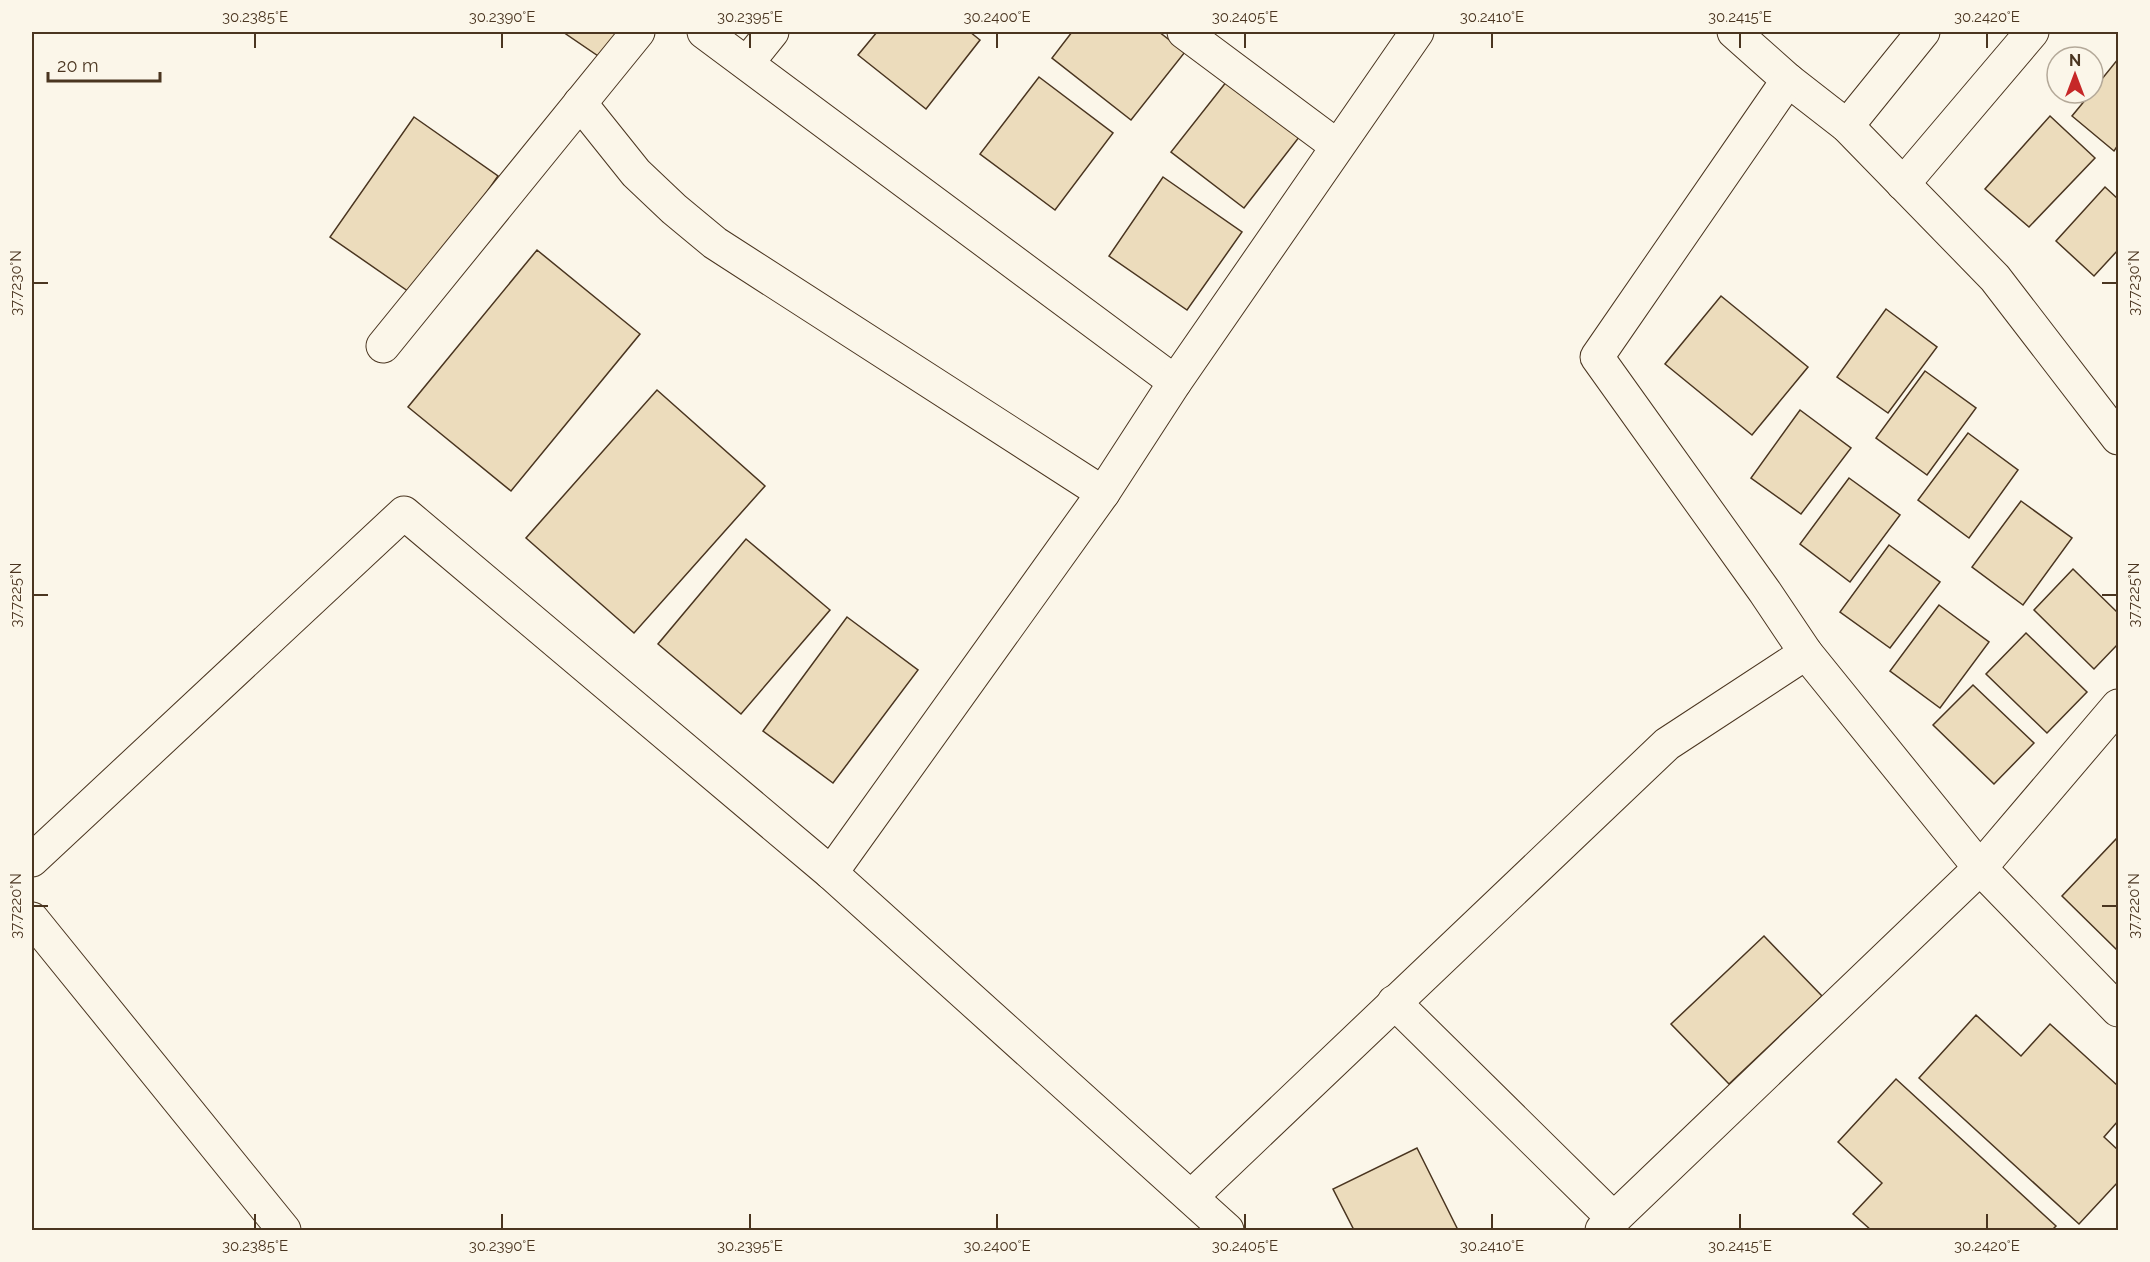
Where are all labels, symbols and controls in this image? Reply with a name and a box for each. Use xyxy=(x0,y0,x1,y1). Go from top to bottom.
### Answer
text: 30.2385°E xyxy=(222,8,288,26)
text: 30.2390°E xyxy=(469,8,535,26)
text: 30.2395°E xyxy=(717,8,783,26)
text: 30.2400°E xyxy=(963,8,1031,26)
text: 30.2405°E xyxy=(1212,8,1278,26)
text: 30.2410°E xyxy=(1460,8,1524,26)
text: 30.2415°E xyxy=(1708,8,1772,26)
text: 30.2420°E xyxy=(1954,8,2020,26)
scale bar xyxy=(48,45,160,83)
north arrow xyxy=(2045,45,2105,105)
text: N xyxy=(2069,51,2081,70)
text: 20 m xyxy=(57,55,99,76)
text: 37.7230°N xyxy=(7,250,25,316)
text: 37.7230°N xyxy=(2125,250,2143,316)
text: 37.7225°N xyxy=(7,563,25,627)
text: 37.7225°N xyxy=(2125,563,2143,627)
text: 37.7220°N xyxy=(7,873,25,939)
text: 37.7220°N xyxy=(2125,873,2143,939)
text: 30.2385°E xyxy=(222,1237,288,1255)
text: 30.2390°E xyxy=(469,1237,535,1255)
text: 30.2395°E xyxy=(717,1237,783,1255)
text: 30.2400°E xyxy=(963,1237,1031,1255)
text: 30.2405°E xyxy=(1212,1237,1278,1255)
text: 30.2410°E xyxy=(1460,1237,1524,1255)
text: 30.2415°E xyxy=(1708,1237,1772,1255)
text: 30.2420°E xyxy=(1954,1237,2020,1255)

